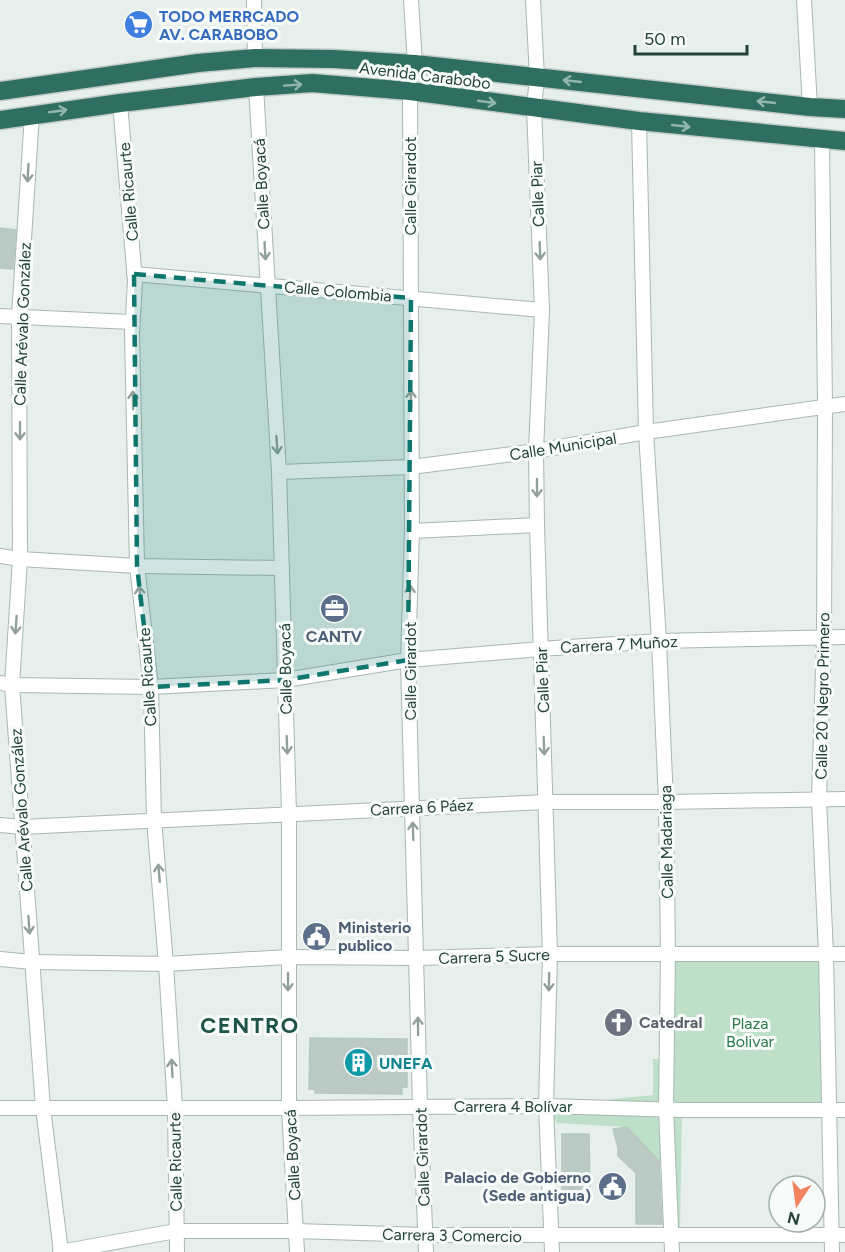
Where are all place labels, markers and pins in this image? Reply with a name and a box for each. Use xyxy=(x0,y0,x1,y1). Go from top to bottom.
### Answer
place label: TODO MERRCADO AV. CARABOBO xyxy=(159,7,300,44)
supermarket icon: TODO MERRCADO AV. CARABOBO xyxy=(122,9,154,41)
office icon: CANTV xyxy=(318,592,350,624)
place label: CANTV xyxy=(306,627,363,646)
place label: Ministerio publico xyxy=(338,918,411,955)
public building icon: Ministerio publico xyxy=(301,920,333,952)
church icon: Catedral xyxy=(602,1006,634,1038)
place label: Catedral xyxy=(639,1013,702,1032)
building icon: UNEFA xyxy=(342,1047,374,1079)
place label: UNEFA xyxy=(379,1054,433,1073)
place label: Palacio de Gobierno (Sede antigua) xyxy=(444,1168,591,1205)
public building icon: Palacio de Gobierno (Sede antigua) xyxy=(596,1170,628,1202)

